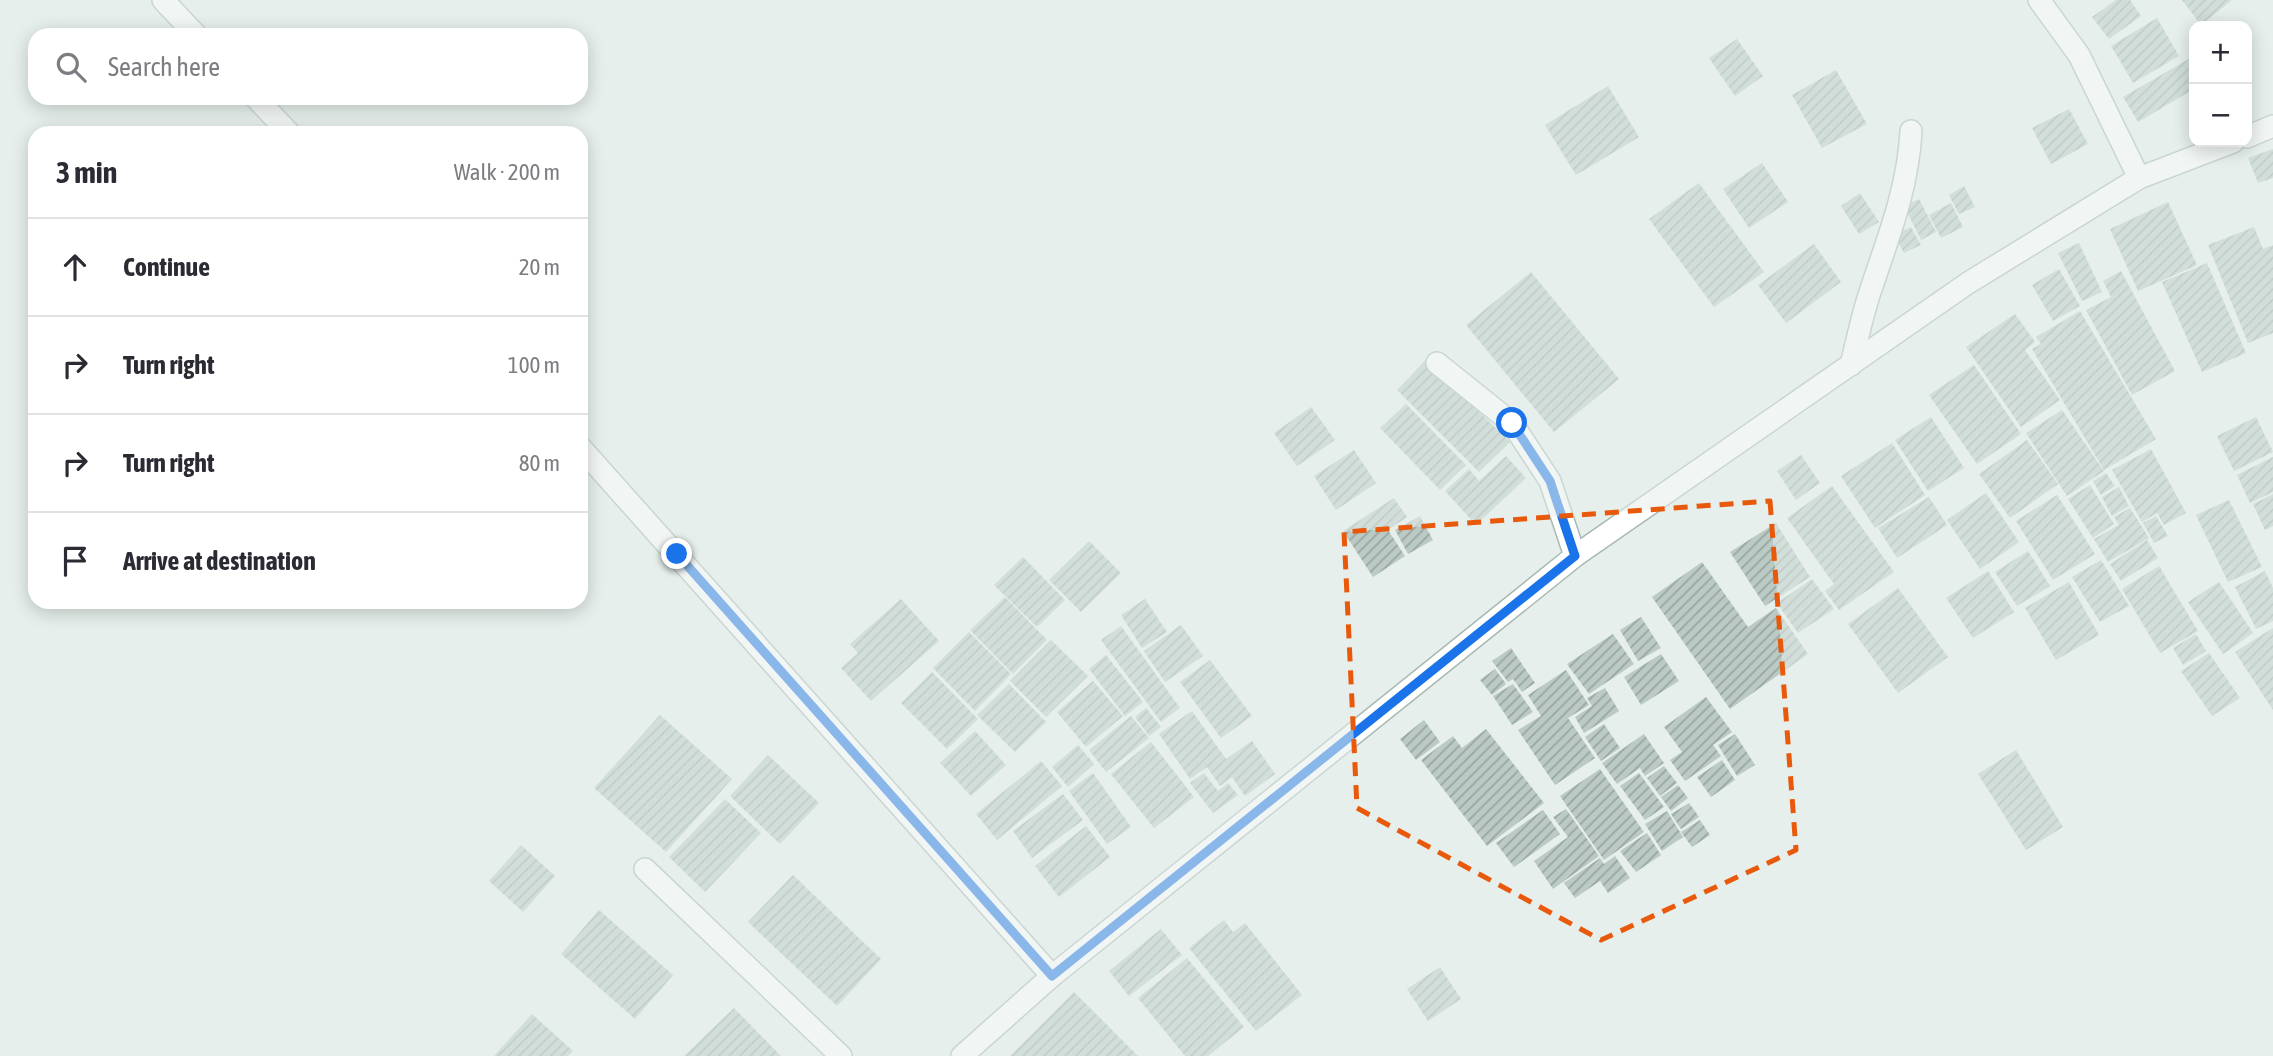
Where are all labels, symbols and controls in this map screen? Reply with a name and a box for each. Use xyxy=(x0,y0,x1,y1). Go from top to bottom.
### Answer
map controls xyxy=(2189,21,2252,147)
button: + xyxy=(2189,21,2252,84)
search box xyxy=(28,28,588,105)
icon: search xyxy=(52,48,90,86)
text: Search here xyxy=(108,52,220,82)
button: − xyxy=(2189,84,2252,147)
text: 3 min xyxy=(56,155,117,189)
text: Walk · 200 m xyxy=(454,159,560,185)
icon: ahead xyxy=(56,248,94,286)
text: Continue xyxy=(123,252,210,282)
text: 20 m xyxy=(519,254,560,280)
icon: right xyxy=(56,346,94,384)
text: Turn right xyxy=(123,350,214,380)
text: 100 m xyxy=(508,352,560,378)
route start xyxy=(1496,407,1527,438)
icon: right xyxy=(56,444,94,482)
text: Turn right xyxy=(123,448,214,478)
text: 80 m xyxy=(519,450,560,476)
route end xyxy=(661,538,692,569)
icon: arrive xyxy=(56,542,94,580)
text: Arrive at destination xyxy=(123,546,316,576)

